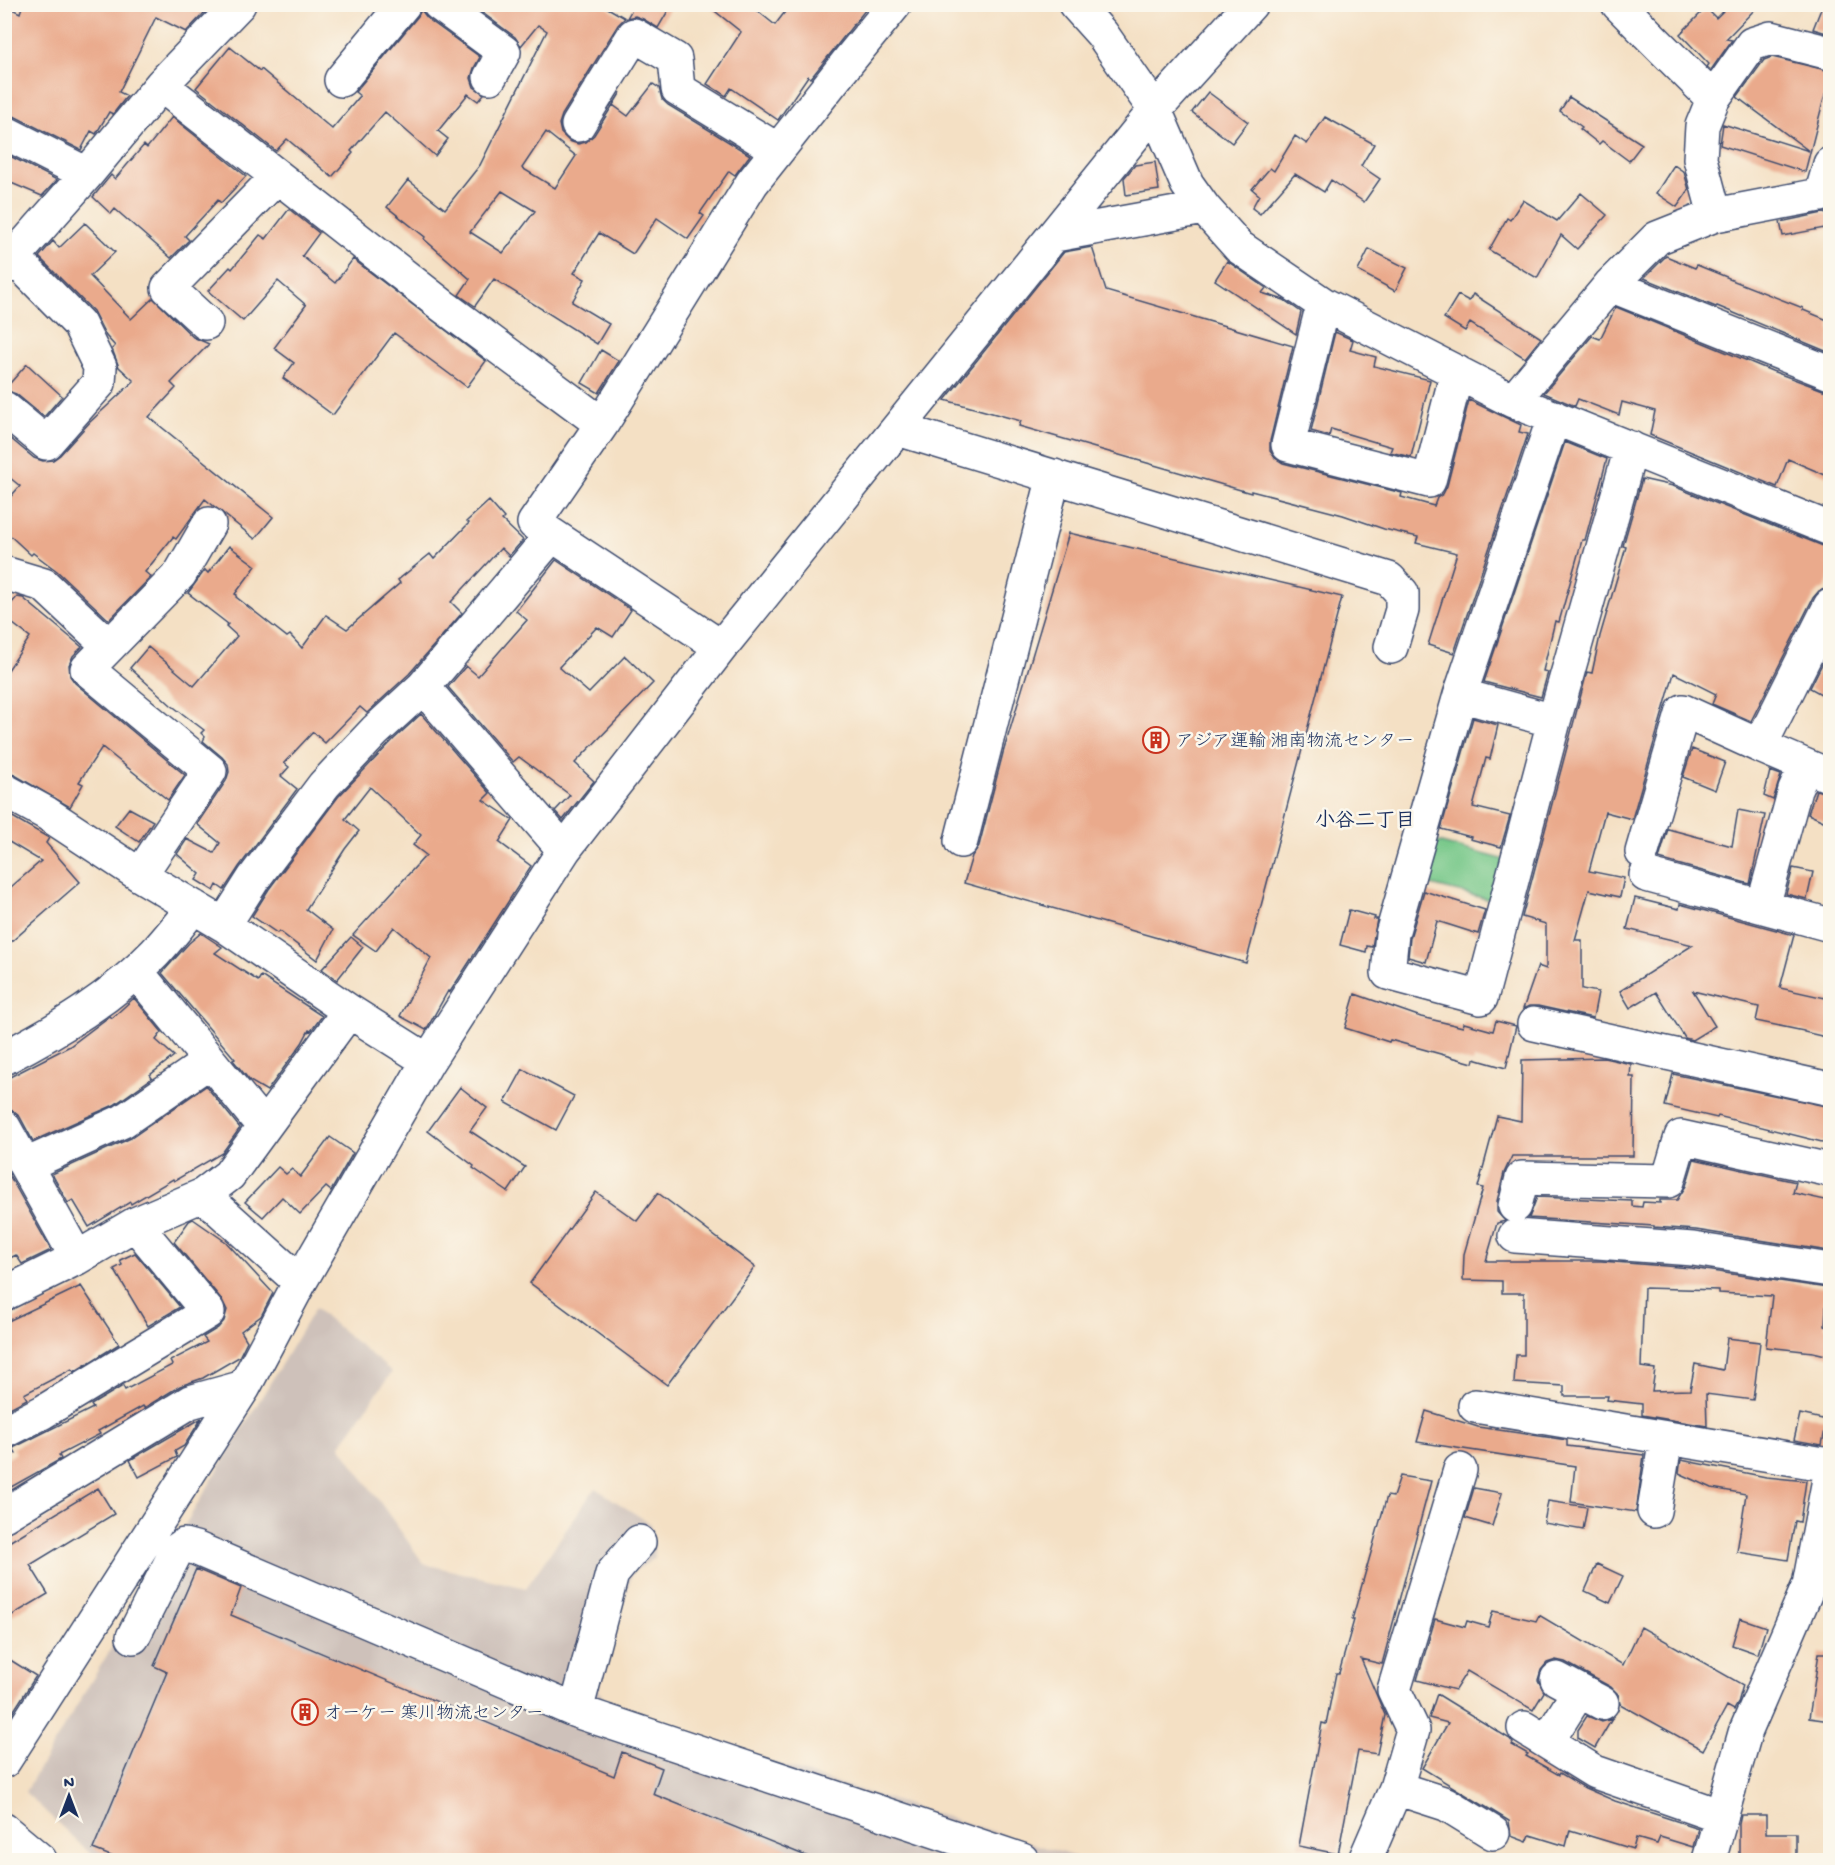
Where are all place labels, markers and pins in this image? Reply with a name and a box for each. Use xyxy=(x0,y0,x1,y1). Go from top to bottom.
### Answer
building icon: アジア運輸 湘南物流センター xyxy=(1141,725,1171,755)
place label: アジア運輸 湘南物流センター xyxy=(1176,731,1414,753)
building icon: オーケー 寒川物流センター xyxy=(290,1697,320,1727)
place label: オーケー 寒川物流センター xyxy=(324,1703,544,1725)

